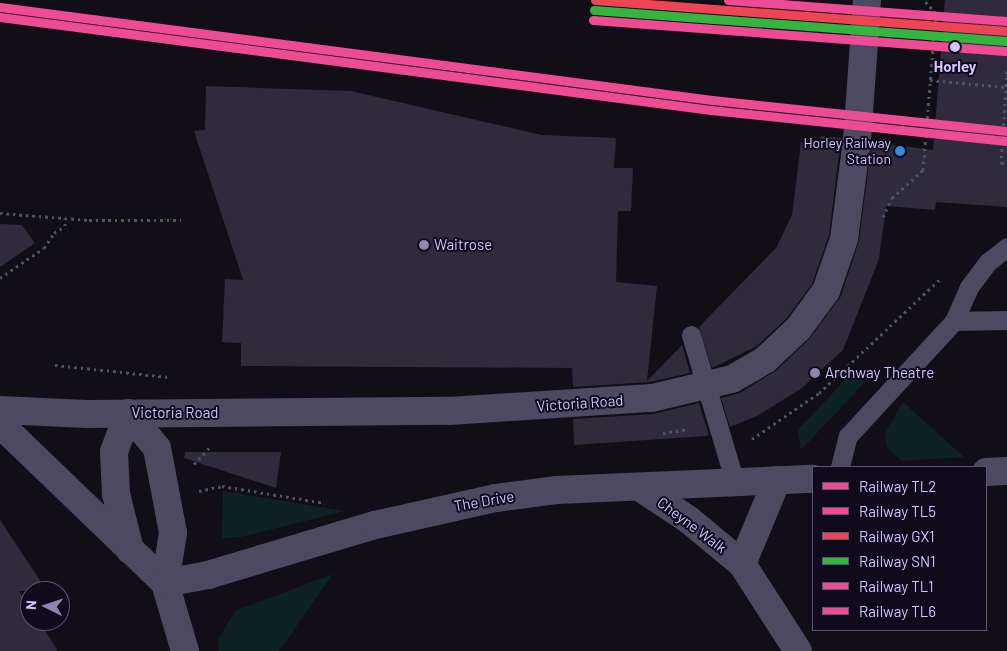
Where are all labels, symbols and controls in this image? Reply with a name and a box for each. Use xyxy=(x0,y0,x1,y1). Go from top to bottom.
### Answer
marker: Horley xyxy=(946,38,964,56)
place label: Horley xyxy=(934,58,976,76)
place label: Horley Railway Station xyxy=(803,135,891,168)
marker: Horley Railway Station xyxy=(895,146,905,156)
place label: Waitrose xyxy=(434,236,492,254)
marker: Waitrose xyxy=(418,239,430,251)
place label: Archway Theatre xyxy=(825,364,934,382)
marker: Archway Theatre xyxy=(809,367,821,379)
street label: Victoria Road xyxy=(536,391,624,415)
street label: Victoria Road xyxy=(132,404,218,422)
legend xyxy=(812,466,987,631)
text: Railway TL2 xyxy=(859,477,936,495)
street label: The Drive xyxy=(452,487,516,515)
street label: Cheyne Walk xyxy=(654,493,730,557)
text: Railway TL5 xyxy=(859,502,936,520)
text: Railway GX1 xyxy=(859,527,935,545)
text: Railway SN1 xyxy=(859,552,935,570)
text: Railway TL1 xyxy=(859,577,934,595)
north arrow xyxy=(20,581,70,631)
text: N xyxy=(22,600,39,610)
text: Railway TL6 xyxy=(859,602,936,620)

